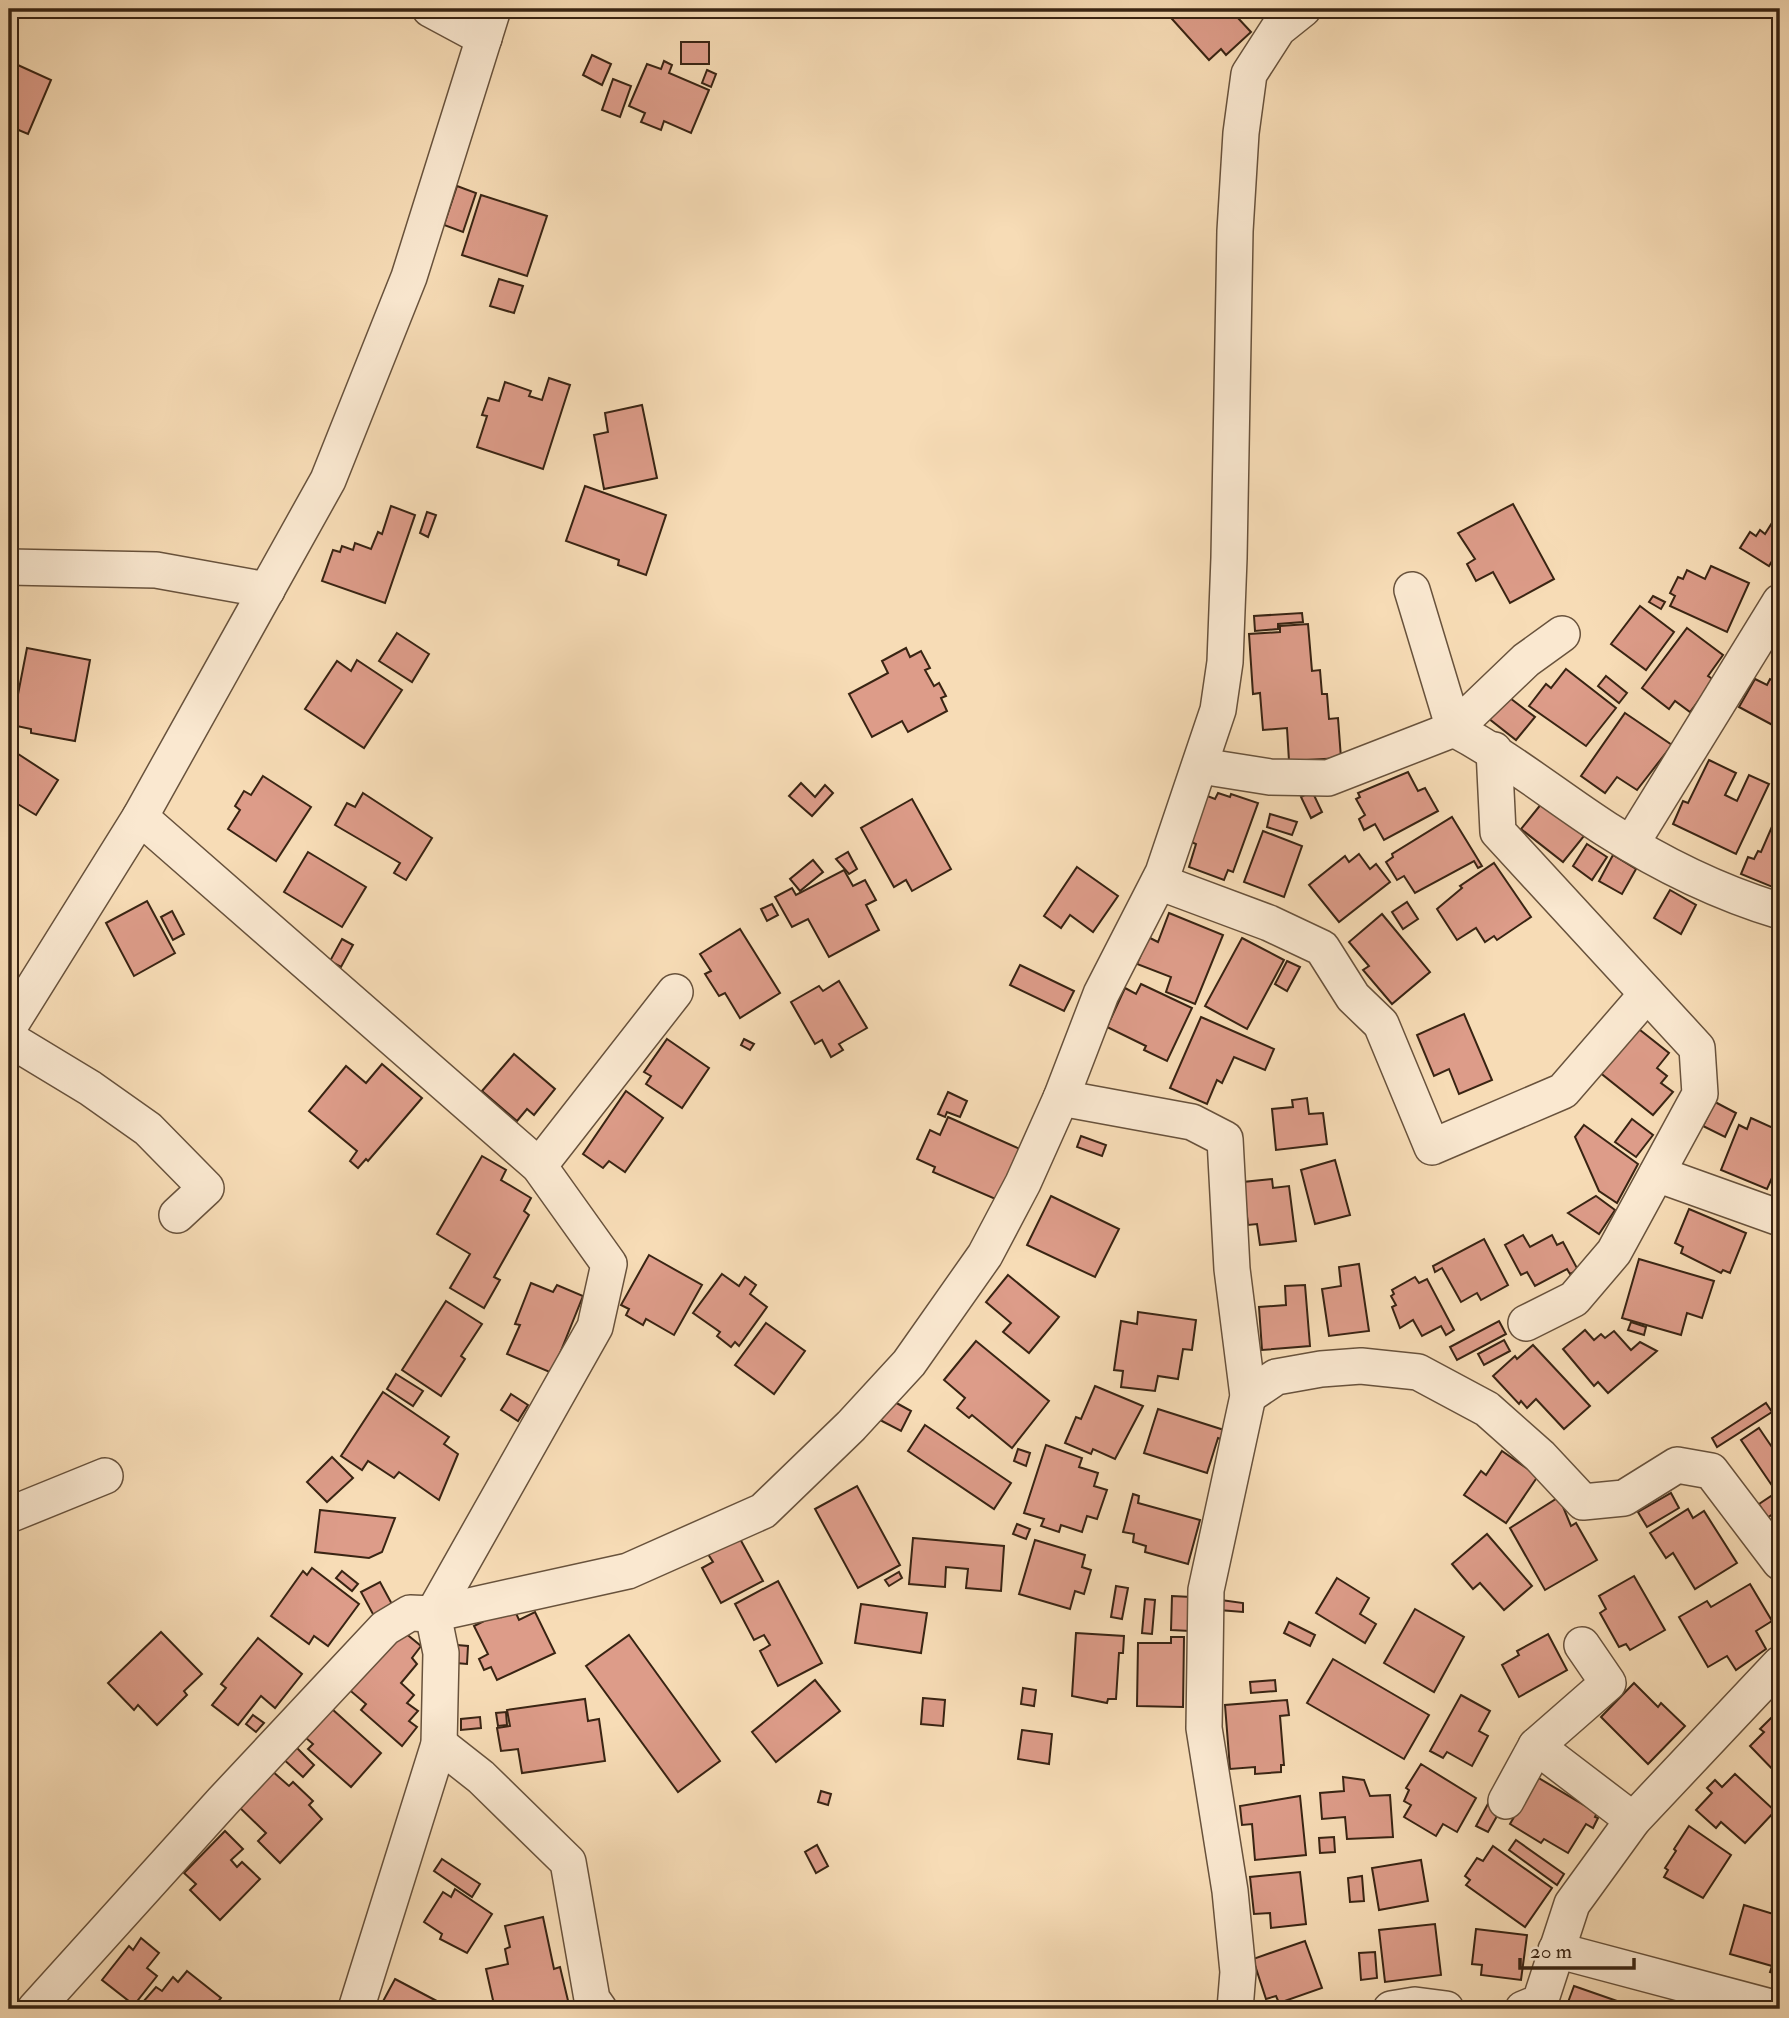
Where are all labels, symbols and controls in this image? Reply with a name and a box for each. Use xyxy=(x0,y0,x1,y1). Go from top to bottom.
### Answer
scale bar xyxy=(1520,1927,1633,1971)
text: 20 m xyxy=(1530,1938,1572,1965)

